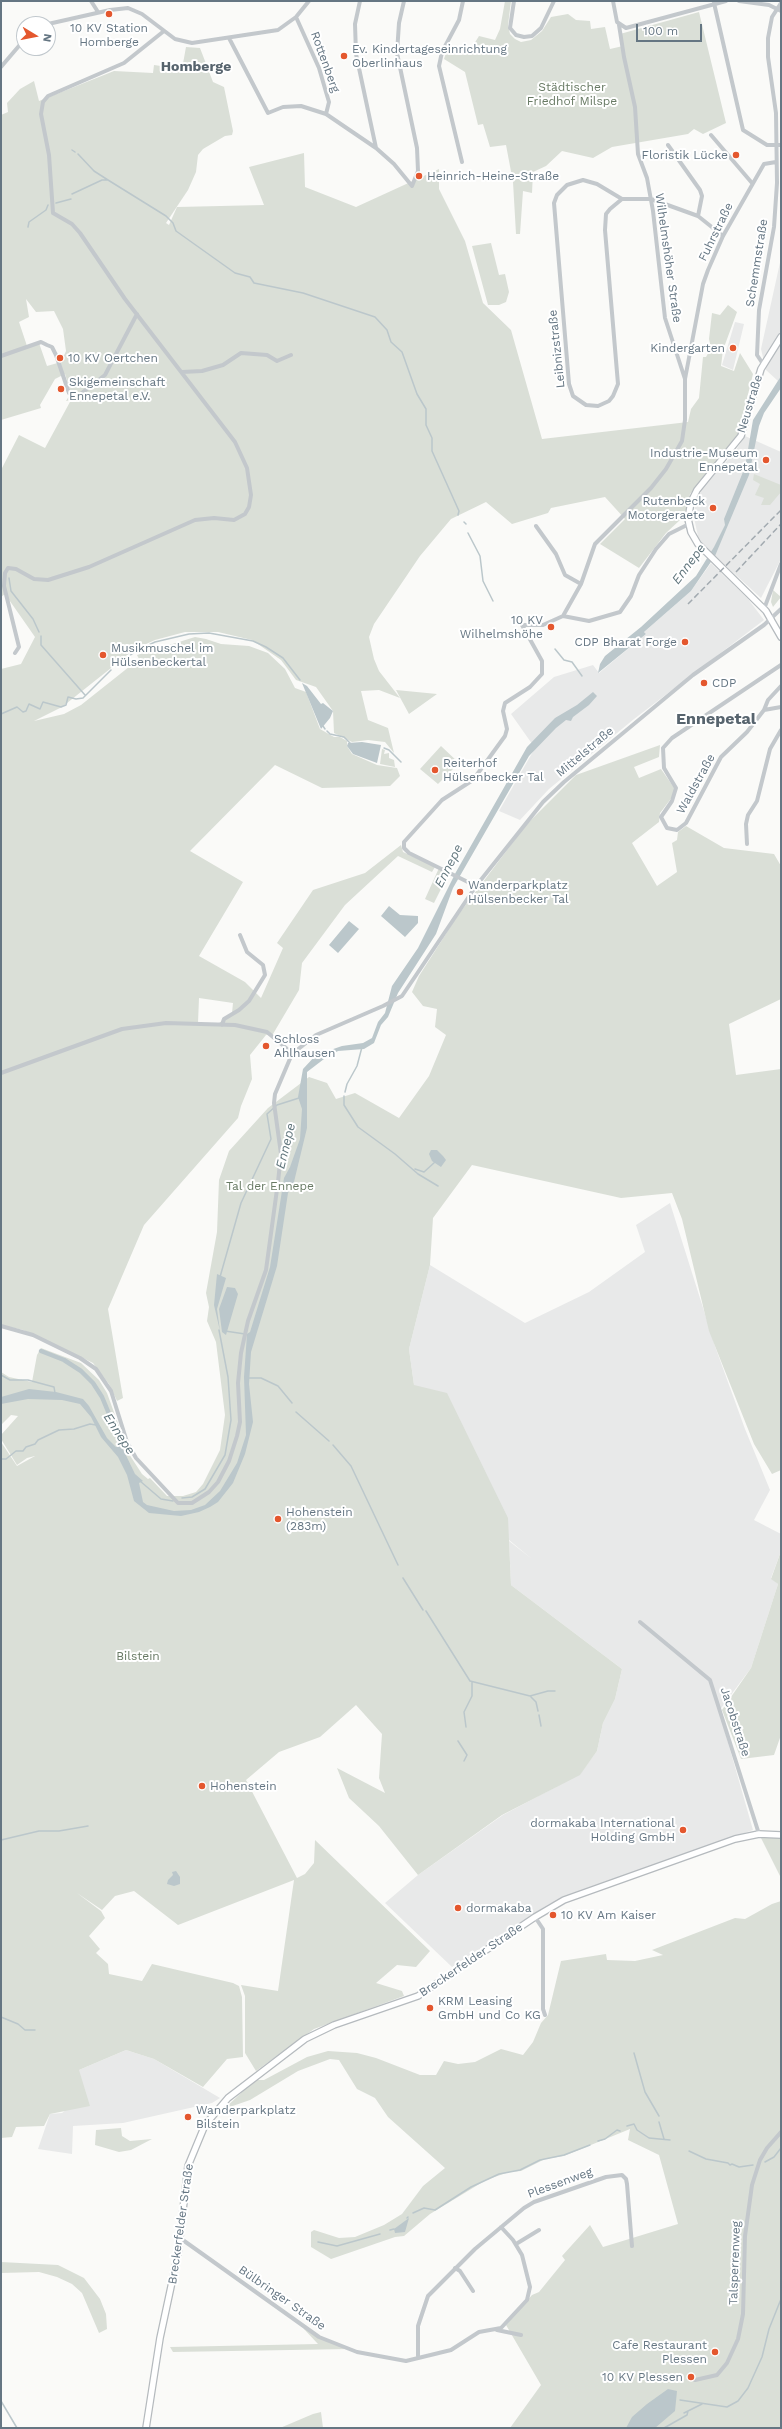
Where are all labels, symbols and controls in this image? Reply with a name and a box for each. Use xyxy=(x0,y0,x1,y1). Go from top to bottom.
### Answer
marker: 10 KV Station Homberge xyxy=(104,9,114,19)
north arrow xyxy=(16,16,56,56)
scale bar xyxy=(638,16,704,42)
place label: 10 KV Station Homberge xyxy=(70,21,148,49)
text: 100 m xyxy=(643,24,678,38)
street label: Rottenberg xyxy=(307,29,343,95)
text: N xyxy=(40,33,54,43)
place label: Ev. Kindertageseinrichtung Oberlinhaus xyxy=(352,42,507,70)
marker: Ev. Kindertageseinrichtung Oberlinhaus xyxy=(339,51,349,61)
district label: Homberge xyxy=(161,59,231,75)
park label: Städtischer Friedhof Milspe xyxy=(527,80,617,108)
place label: Floristik Lücke xyxy=(642,148,728,162)
marker: Floristik Lücke xyxy=(731,150,741,160)
place label: Heinrich-Heine-Straße xyxy=(427,169,559,183)
marker: Heinrich-Heine-Straße xyxy=(414,171,424,181)
street label: Wilhelmshöher Straße xyxy=(652,192,684,324)
street label: Fuhrstraße xyxy=(696,200,736,264)
street label: Schemmstraße xyxy=(743,218,771,308)
street label: Leibnizstraße xyxy=(546,309,568,389)
place label: Kindergarten xyxy=(650,341,725,355)
marker: Kindergarten xyxy=(728,343,738,353)
place label: 10 KV Oertchen xyxy=(68,351,158,365)
marker: 10 KV Oertchen xyxy=(55,353,65,363)
street label: Neustraße xyxy=(734,373,766,435)
place label: Skigemeinschaft Ennepetal e.V. xyxy=(69,375,165,403)
marker: Skigemeinschaft Ennepetal e.V. xyxy=(56,384,66,394)
place label: Industrie-Museum Ennepetal xyxy=(650,446,758,474)
marker: Industrie-Museum Ennepetal xyxy=(761,455,771,465)
place label: Rutenbeck Motorgeraete xyxy=(627,494,705,522)
marker: Rutenbeck Motorgeraete xyxy=(708,503,718,513)
water label: Ennepe xyxy=(669,541,709,587)
place label: 10 KV Wilhelmshöhe xyxy=(460,613,543,641)
marker: 10 KV Wilhelmshöhe xyxy=(546,622,556,632)
place label: CDP Bharat Forge xyxy=(574,635,677,649)
marker: CDP Bharat Forge xyxy=(680,637,690,647)
place label: Musikmuschel im Hülsenbeckertal xyxy=(111,641,214,669)
marker: Musikmuschel im Hülsenbeckertal xyxy=(98,650,108,660)
place label: CDP xyxy=(712,676,736,690)
marker: CDP xyxy=(699,678,709,688)
district label: Ennepetal xyxy=(676,709,756,729)
street label: Mittelstraße xyxy=(553,724,617,780)
street label: Waldstraße xyxy=(674,752,718,816)
place label: Reiterhof Hülsenbecker Tal xyxy=(443,756,544,784)
marker: Reiterhof Hülsenbecker Tal xyxy=(430,765,440,775)
water label: Ennepe xyxy=(431,842,467,890)
place label: Wanderparkplatz Hülsenbecker Tal xyxy=(468,878,569,906)
marker: Wanderparkplatz Hülsenbecker Tal xyxy=(455,887,465,897)
place label: Schloss Ahlhausen xyxy=(274,1032,335,1060)
marker: Schloss Ahlhausen xyxy=(261,1041,271,1051)
water label: Ennepe xyxy=(273,1122,299,1170)
park label: Tal der Ennepe xyxy=(226,1179,314,1193)
water label: Ennepe xyxy=(100,1410,138,1458)
place label: Hohenstein (283m) xyxy=(286,1505,353,1533)
marker: Hohenstein (283m) xyxy=(273,1514,283,1524)
park label: Bilstein xyxy=(116,1649,160,1663)
street label: Jacobstraße xyxy=(717,1686,753,1758)
place label: Hohenstein xyxy=(210,1779,277,1793)
marker: Hohenstein xyxy=(197,1781,207,1791)
place label: dormakaba International Holding GmbH xyxy=(530,1816,675,1844)
marker: dormakaba International Holding GmbH xyxy=(678,1825,688,1835)
place label: dormakaba xyxy=(466,1901,532,1915)
marker: dormakaba xyxy=(453,1903,463,1913)
place label: 10 KV Am Kaiser xyxy=(561,1908,656,1922)
marker: 10 KV Am Kaiser xyxy=(548,1910,558,1920)
street label: Breckerfelder Straße xyxy=(417,1920,525,2000)
place label: KRM Leasing GmbH und Co KG xyxy=(438,1994,541,2022)
marker: KRM Leasing GmbH und Co KG xyxy=(425,2003,435,2013)
place label: Wanderparkplatz Bilstein xyxy=(196,2103,296,2131)
marker: Wanderparkplatz Bilstein xyxy=(183,2112,193,2122)
street label: Breckerfelder Straße xyxy=(165,2163,197,2285)
street label: Plessenweg xyxy=(526,2165,594,2201)
street label: Talsperrenweg xyxy=(726,2221,744,2305)
street label: Bülbringer Straße xyxy=(236,2263,328,2333)
place label: Cafe Restaurant Plessen xyxy=(612,2338,707,2366)
marker: Cafe Restaurant Plessen xyxy=(710,2347,720,2357)
place label: 10 KV Plessen xyxy=(602,2370,683,2384)
marker: 10 KV Plessen xyxy=(686,2372,696,2382)

